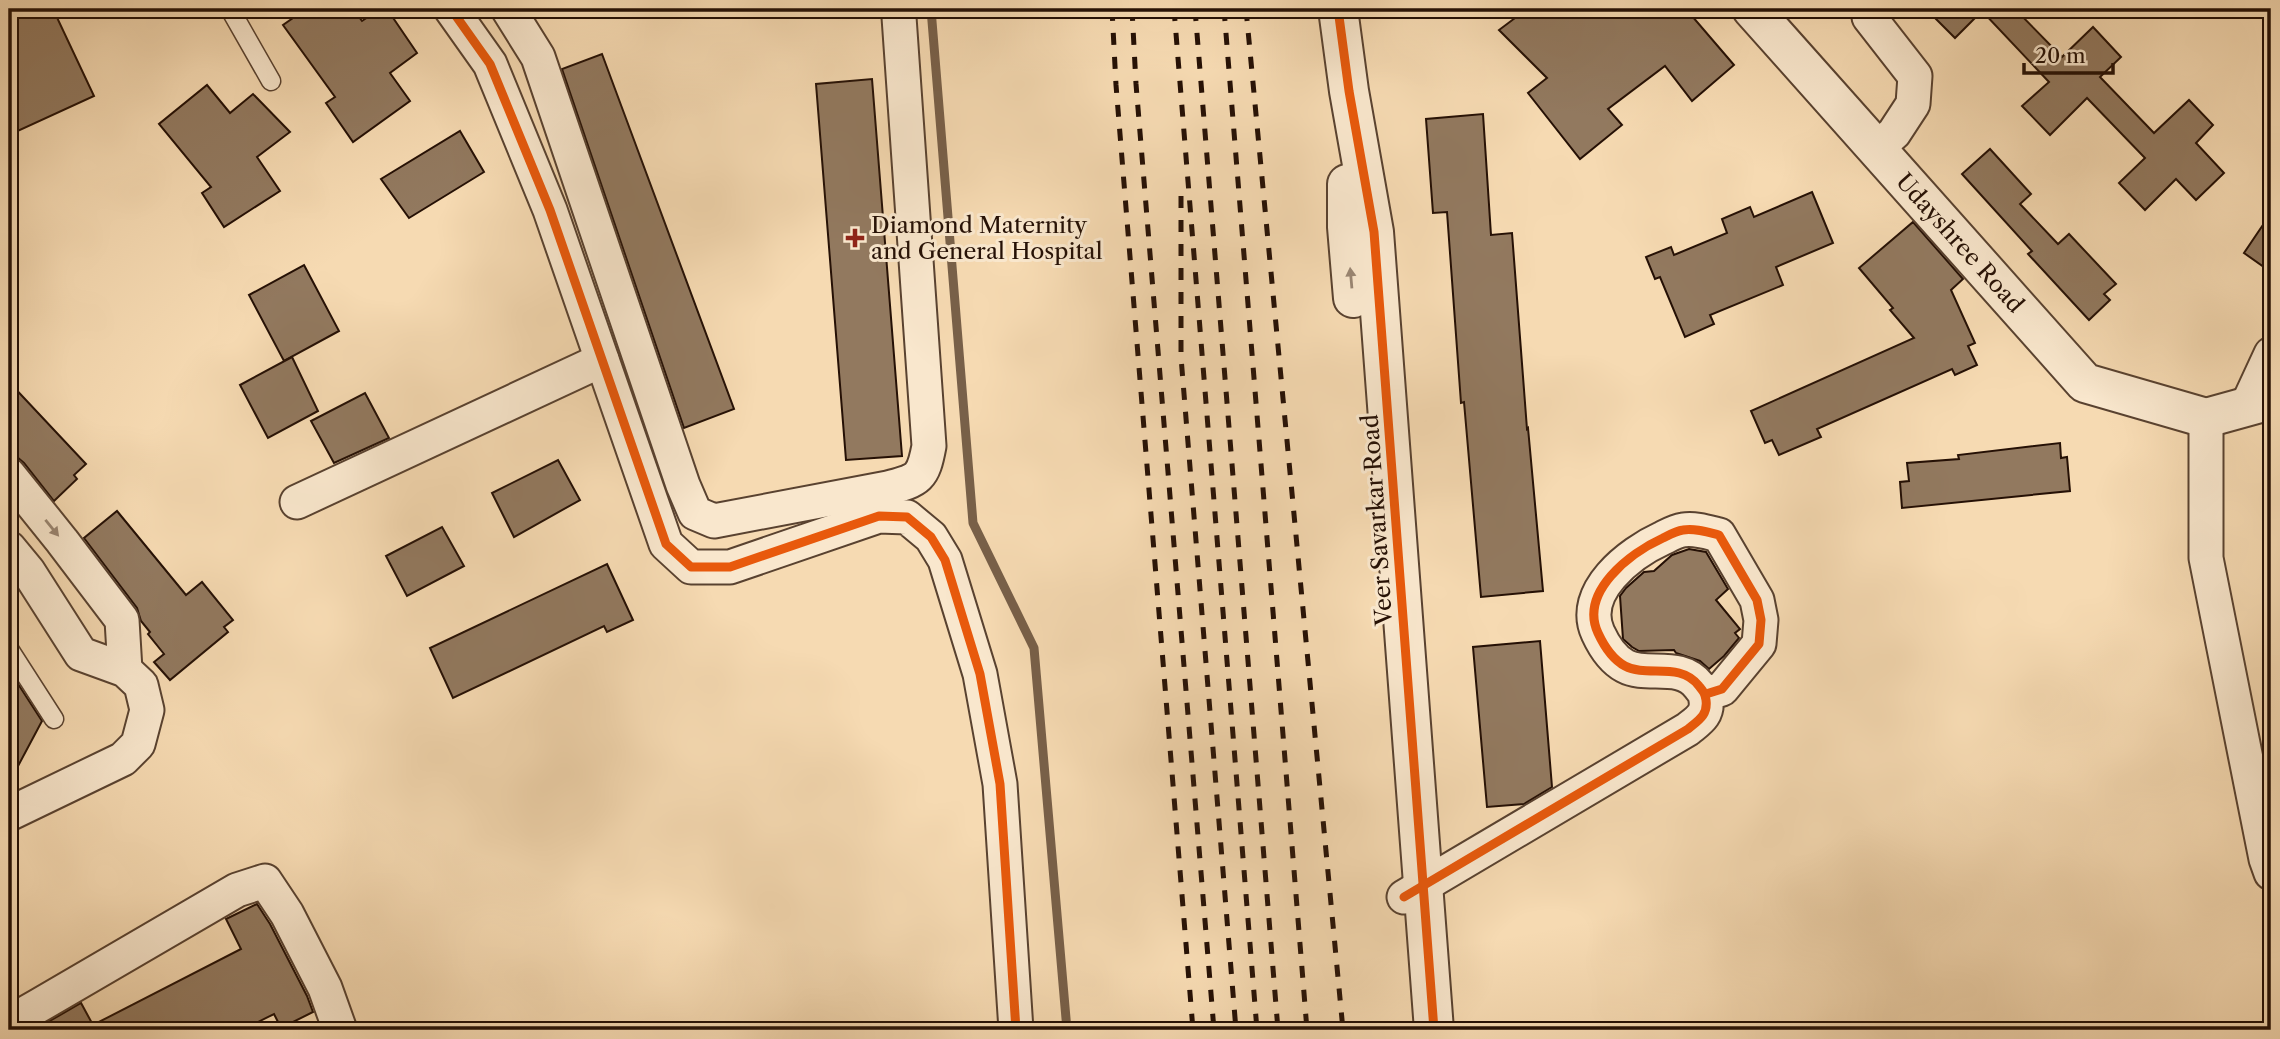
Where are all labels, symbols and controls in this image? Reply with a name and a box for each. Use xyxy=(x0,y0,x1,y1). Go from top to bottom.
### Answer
scale bar xyxy=(2024,32,2114,76)
text: 20 m xyxy=(2035,43,2086,68)
street label: Udayshree Road xyxy=(1890,168,2030,318)
place label: Diamond Maternity and General Hospital xyxy=(871,211,1103,265)
marker: Diamond Maternity and General Hospital xyxy=(845,228,865,248)
one-way arrow xyxy=(1345,267,1356,289)
street label: Veer Savarkar Road xyxy=(1356,413,1398,628)
one-way arrow xyxy=(44,519,59,537)

